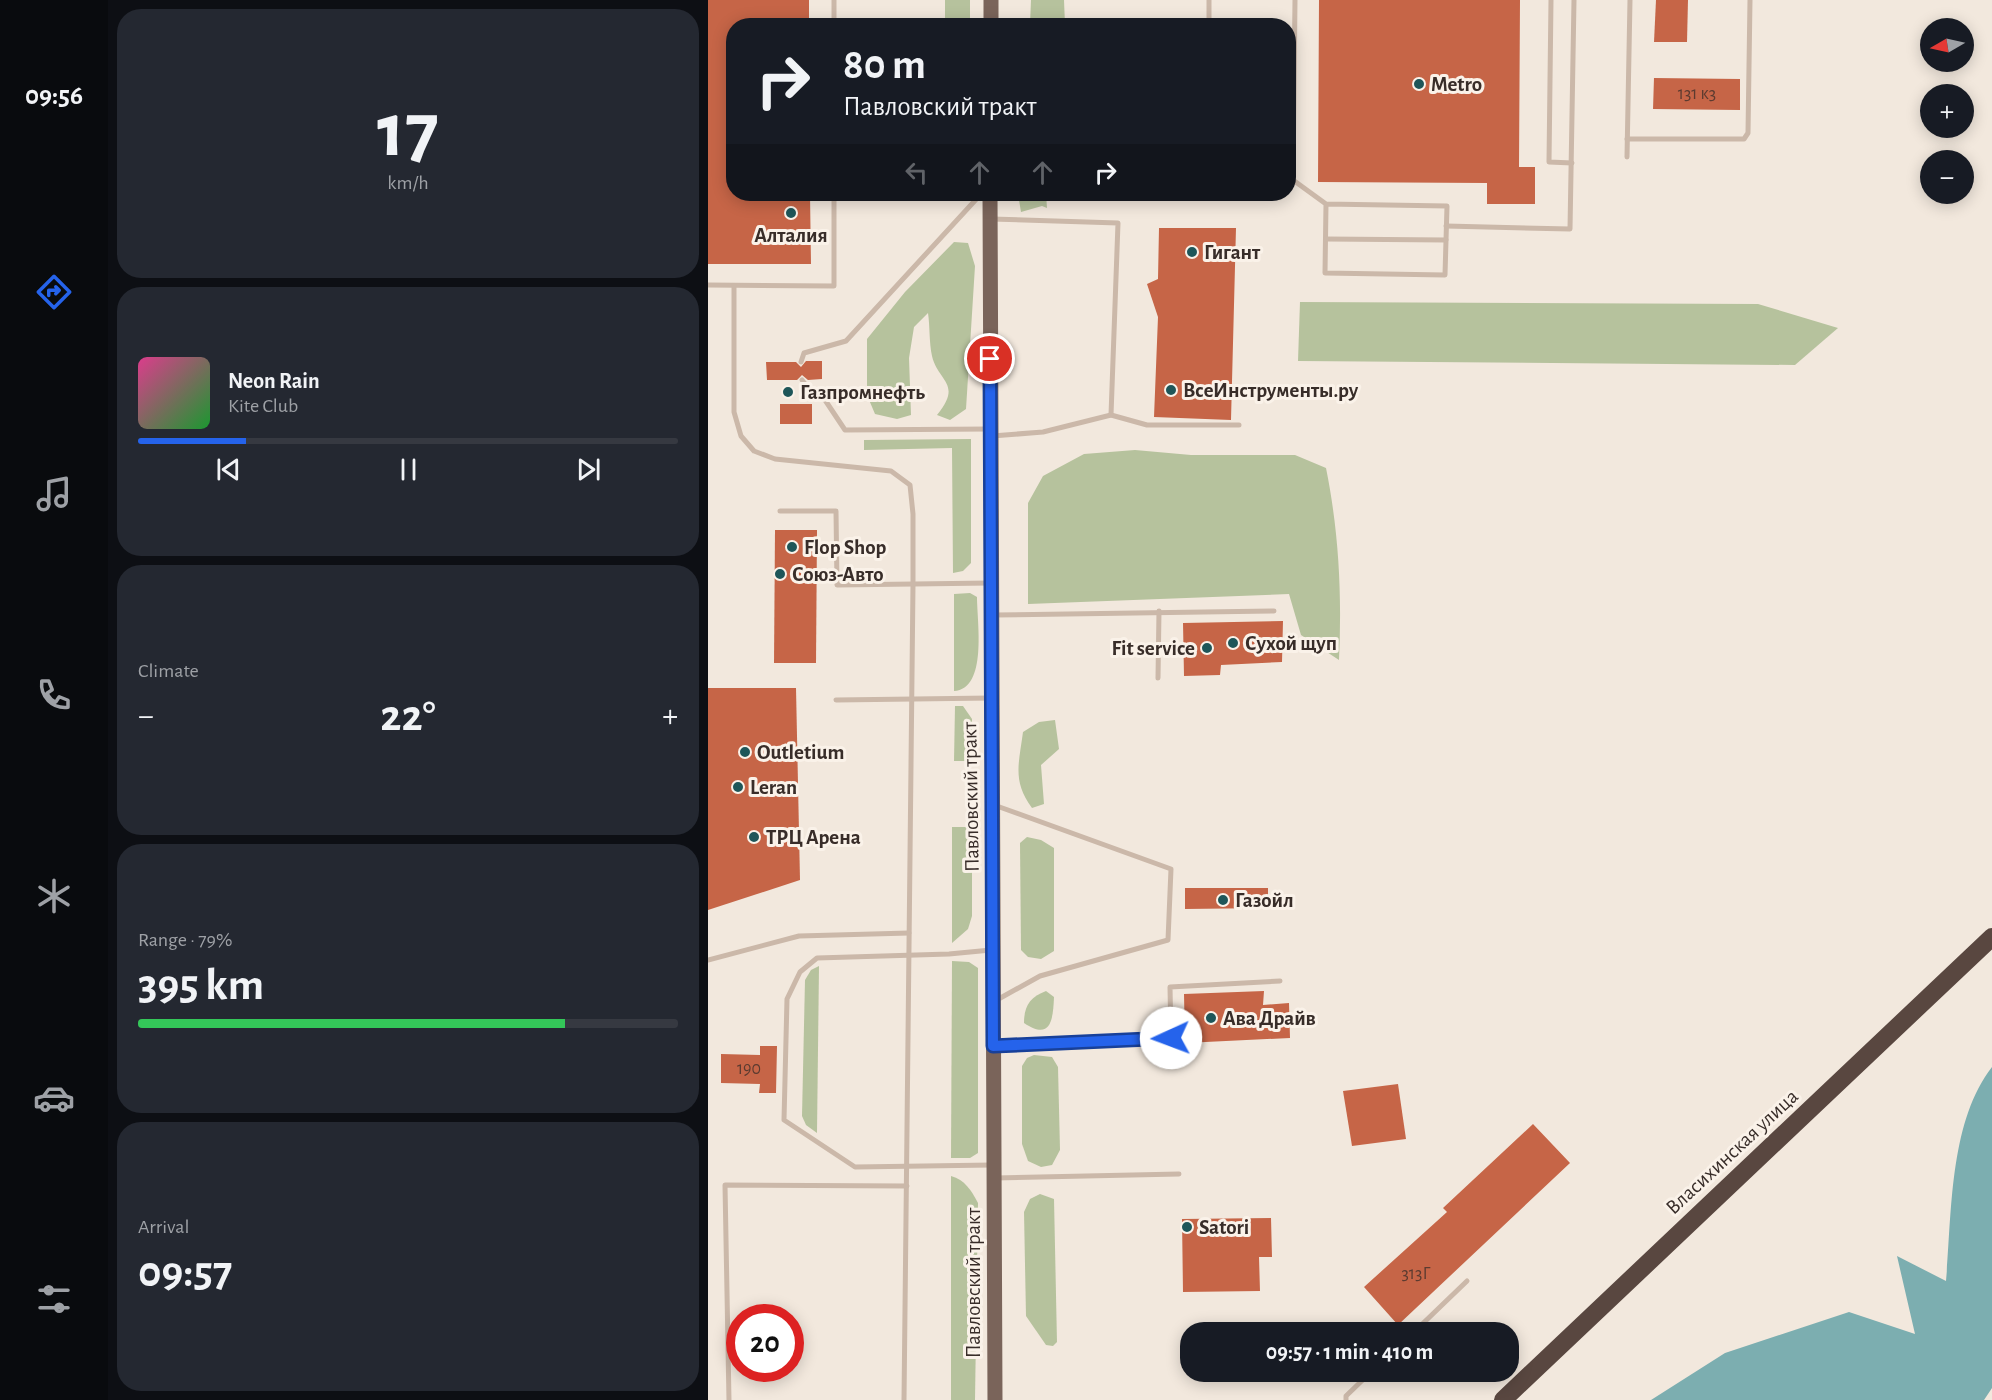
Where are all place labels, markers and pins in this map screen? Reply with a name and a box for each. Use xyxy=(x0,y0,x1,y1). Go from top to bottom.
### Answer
place label: Metro xyxy=(1431,74,1482,95)
marker: Metro xyxy=(1412,77,1426,91)
marker: Алталия xyxy=(784,206,798,220)
place label: Алталия xyxy=(754,225,828,246)
place label: Гигант xyxy=(1204,242,1261,263)
marker: Гигант xyxy=(1185,245,1199,259)
pin xyxy=(964,333,1015,384)
place label: ВсеИнструменты.ру xyxy=(1183,380,1359,401)
place label: Газпромнефть xyxy=(800,382,925,403)
marker: ВсеИнструменты.ру xyxy=(1164,383,1178,397)
marker: Газпромнефть xyxy=(781,385,795,399)
place label: Flop Shop xyxy=(804,537,887,558)
marker: Flop Shop xyxy=(785,540,799,554)
place label: Союз-Авто xyxy=(792,564,884,585)
marker: Союз-Авто xyxy=(773,567,787,581)
place label: Сухой щуп xyxy=(1245,633,1337,654)
marker: Сухой щуп xyxy=(1226,636,1240,650)
place label: Fit service xyxy=(1111,638,1195,659)
marker: Fit service xyxy=(1200,641,1214,655)
place label: Outletium xyxy=(757,742,844,763)
marker: Outletium xyxy=(738,745,752,759)
place label: Leran xyxy=(750,777,797,798)
marker: Leran xyxy=(731,780,745,794)
place label: ТРЦ Арена xyxy=(766,827,861,848)
marker: ТРЦ Арена xyxy=(747,830,761,844)
place label: Газойл xyxy=(1235,890,1294,911)
marker: Газойл xyxy=(1216,893,1230,907)
place label: Ава Драйв xyxy=(1223,1008,1316,1029)
marker: Ава Драйв xyxy=(1204,1011,1218,1025)
place label: Satori xyxy=(1199,1217,1249,1238)
marker: Satori xyxy=(1180,1220,1194,1234)

